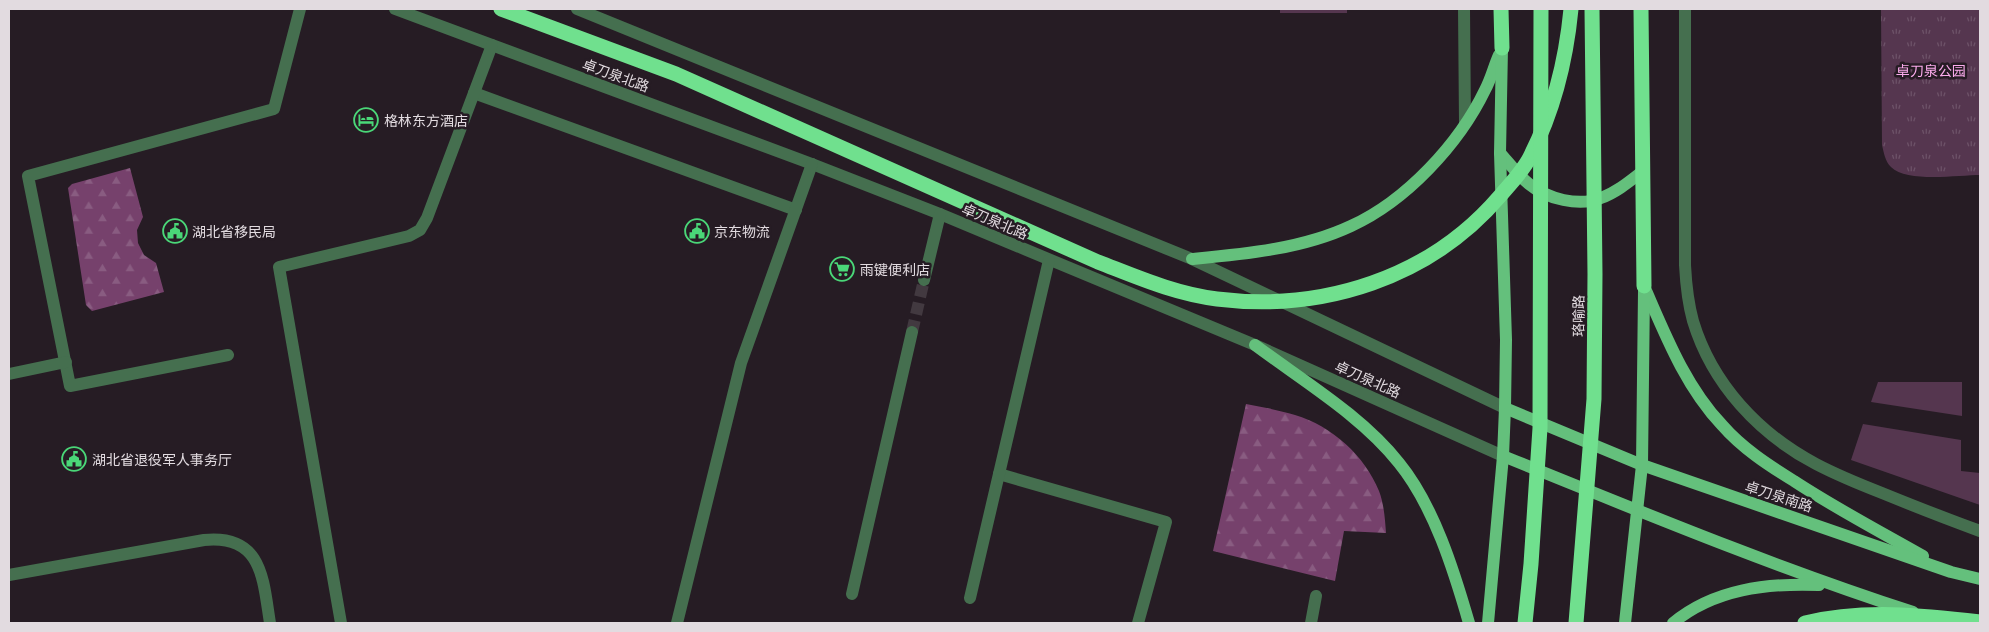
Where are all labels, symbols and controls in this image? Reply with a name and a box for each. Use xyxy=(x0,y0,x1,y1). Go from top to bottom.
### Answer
street label: 卓刀泉北路 xyxy=(580,55,652,95)
park label: 卓刀泉公园 xyxy=(1896,62,1966,79)
hotel icon: 格林东方酒店 xyxy=(353,107,379,133)
place label: 格林东方酒店 xyxy=(384,112,468,129)
street label: 卓刀泉北路 xyxy=(959,200,1031,242)
public building icon: 湖北省移民局 xyxy=(162,218,188,244)
public building icon: 京东物流 xyxy=(684,218,710,244)
place label: 湖北省移民局 xyxy=(192,223,276,240)
place label: 京东物流 xyxy=(714,223,770,240)
supermarket icon: 雨键便利店 xyxy=(829,256,855,282)
place label: 雨键便利店 xyxy=(860,261,930,278)
street label: 珞喻路 xyxy=(1569,295,1587,337)
street label: 卓刀泉北路 xyxy=(1333,357,1403,401)
public building icon: 湖北省退役军人事务厅 xyxy=(61,446,87,472)
place label: 湖北省退役军人事务厅 xyxy=(92,451,232,468)
street label: 卓刀泉南路 xyxy=(1743,477,1815,515)

